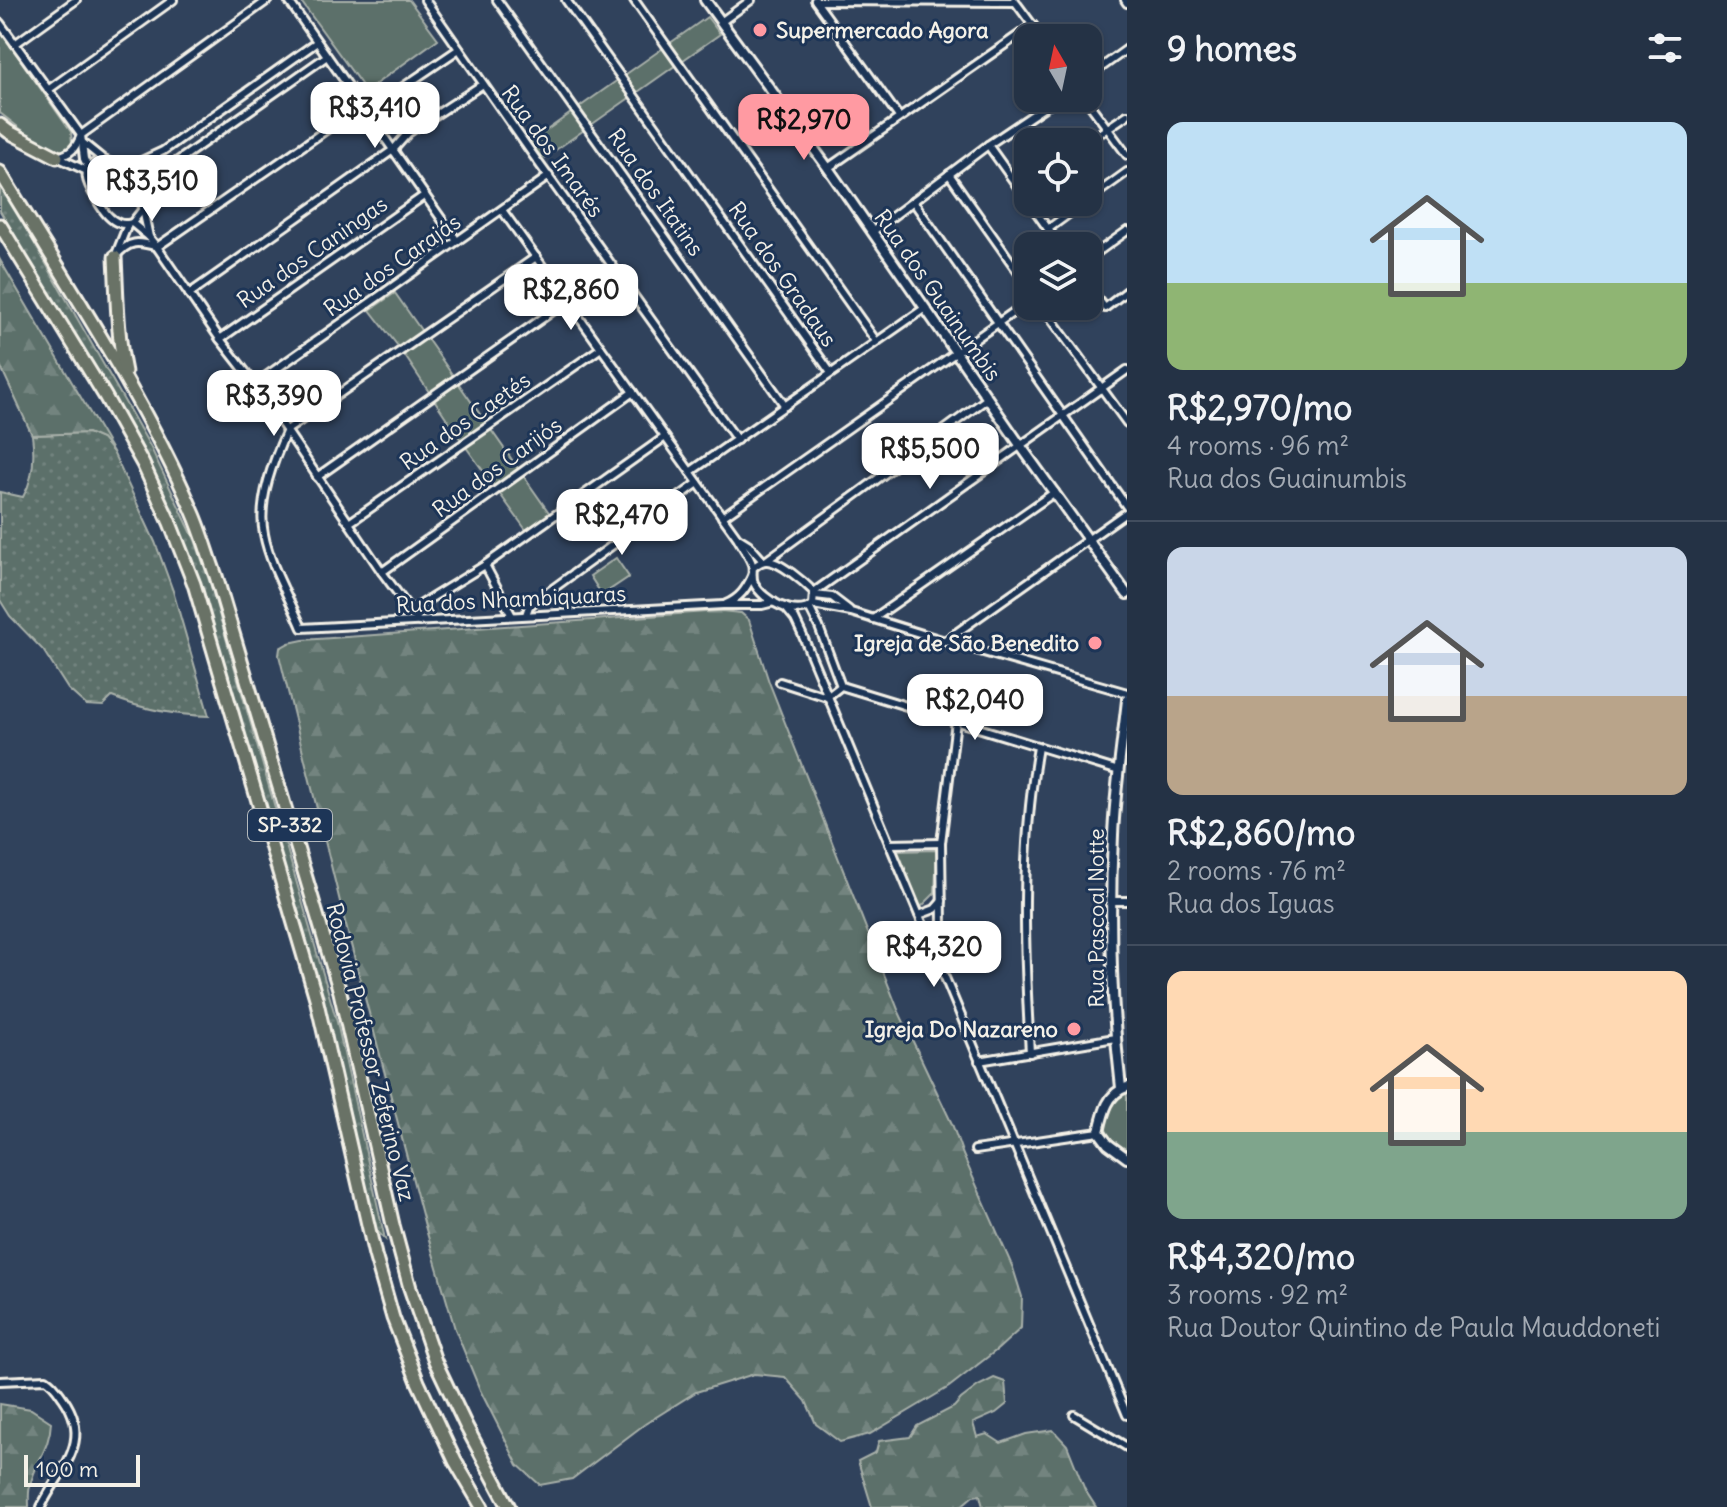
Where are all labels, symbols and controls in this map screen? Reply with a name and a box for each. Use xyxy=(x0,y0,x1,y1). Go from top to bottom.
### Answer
place label: Supermercado Agora xyxy=(776,16,989,44)
marker: Supermercado Agora xyxy=(751,21,769,39)
north arrow xyxy=(1014,24,1102,112)
map controls xyxy=(1014,24,1102,320)
icon: filters xyxy=(1643,26,1687,70)
text: 9 homes xyxy=(1167,27,1297,70)
street label: Rua dos Imarés xyxy=(496,79,610,223)
pin: R$3,410 xyxy=(301,82,449,150)
text: R$3,410 xyxy=(329,91,421,124)
pin: R$2,970 xyxy=(730,94,878,162)
text: R$2,970 xyxy=(756,103,852,136)
street label: Rua dos Itatins xyxy=(602,123,710,261)
button: locate xyxy=(1014,128,1102,216)
pin: R$3,510 xyxy=(78,155,226,223)
text: R$3,510 xyxy=(105,164,199,197)
icon: home xyxy=(1355,174,1499,318)
street label: Rua dos Caningas xyxy=(231,190,393,314)
street label: Rua dos Gradaus xyxy=(723,196,843,352)
street label: Rua dos Guainumbis xyxy=(868,204,1008,386)
street label: Rua dos Carajás xyxy=(318,207,466,323)
button: layers xyxy=(1014,232,1102,320)
pin: R$2,860 xyxy=(497,264,645,332)
text: R$2,860 xyxy=(522,273,620,306)
street label: Rua dos Caetés xyxy=(394,366,536,476)
pin: R$3,390 xyxy=(200,370,348,438)
text: R$3,390 xyxy=(225,379,323,412)
text: R$2,970/mo xyxy=(1167,386,1352,429)
street label: Rua dos Carijós xyxy=(427,411,567,523)
pin: R$5,500 xyxy=(856,423,1004,491)
text: 4 rooms · 96 m² xyxy=(1167,429,1349,462)
text: R$5,500 xyxy=(880,432,980,465)
text: Rua dos Guainumbis xyxy=(1167,462,1407,495)
pin: R$2,470 xyxy=(548,489,696,557)
text: R$2,470 xyxy=(575,498,669,531)
street label: Rua dos Nhambiquaras xyxy=(395,579,627,619)
icon: home xyxy=(1355,599,1499,743)
place label: Igreja de São Benedito xyxy=(854,629,1079,657)
marker: Igreja de São Benedito xyxy=(1086,634,1104,652)
pin: R$2,040 xyxy=(901,674,1049,742)
text: R$2,040 xyxy=(925,683,1025,716)
road number: SP-332 xyxy=(248,809,332,841)
text: R$2,860/mo xyxy=(1167,811,1355,854)
street label: Rua Pascoal Notte xyxy=(1082,828,1110,1008)
text: 2 rooms · 76 m² xyxy=(1167,854,1346,887)
text: Rua dos Iguas xyxy=(1167,887,1335,920)
street label: Rodovia Professor Zeferino Vaz xyxy=(320,900,422,1204)
pin: R$4,320 xyxy=(860,921,1008,989)
text: R$4,320 xyxy=(885,930,983,963)
place label: Igreja Do Nazareno xyxy=(865,1015,1058,1043)
marker: Igreja Do Nazareno xyxy=(1065,1020,1083,1038)
icon: home xyxy=(1355,1023,1499,1167)
text: R$4,320/mo xyxy=(1167,1235,1355,1278)
text: 3 rooms · 92 m² xyxy=(1167,1278,1348,1311)
text: Rua Doutor Quintino de Paula Mauddoneti xyxy=(1167,1311,1660,1344)
scale bar xyxy=(24,1451,140,1487)
text: 100 m xyxy=(36,1455,98,1483)

